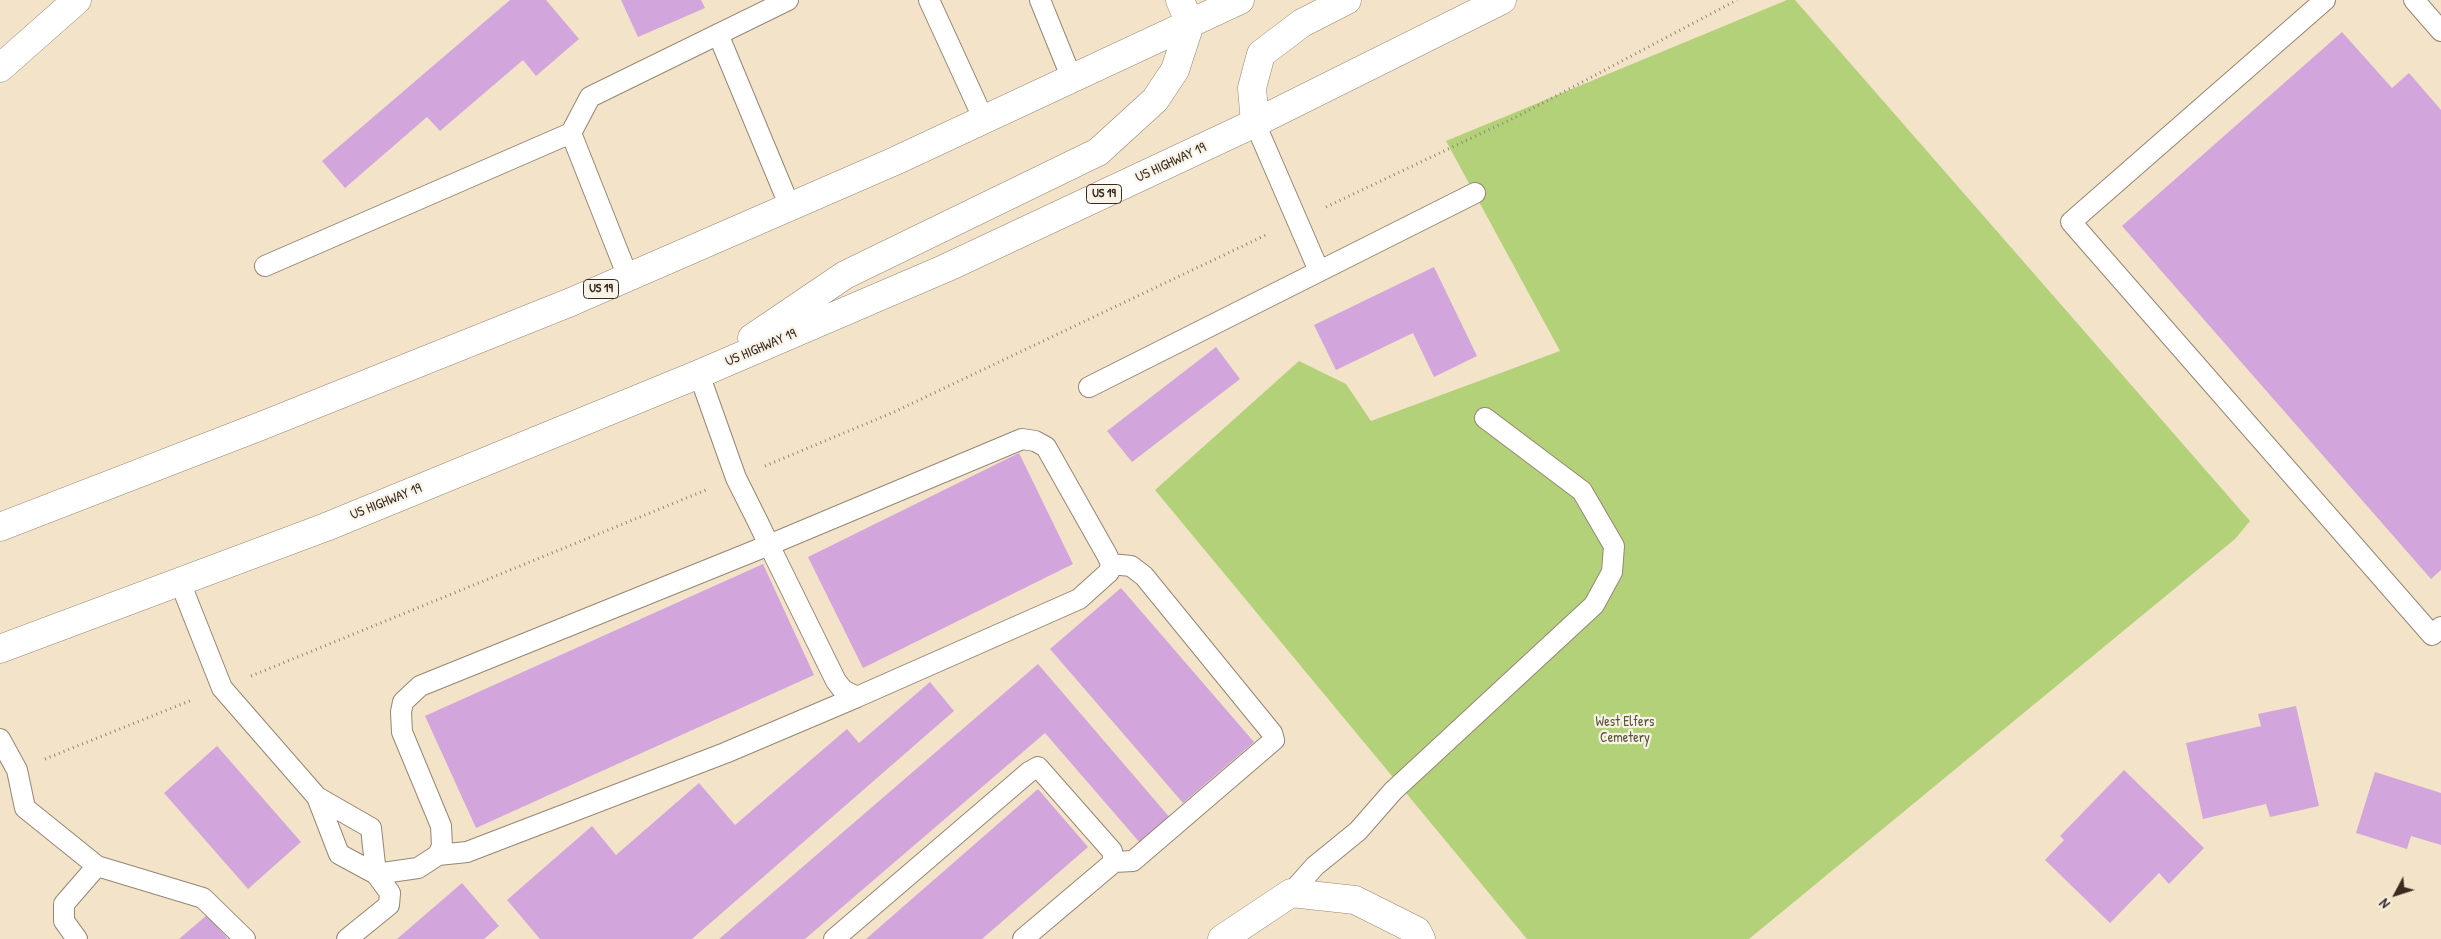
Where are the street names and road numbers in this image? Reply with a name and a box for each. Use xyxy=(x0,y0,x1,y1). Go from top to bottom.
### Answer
street label: US HIGHWAY 19 xyxy=(1133,139,1209,187)
road number: US 19 xyxy=(1086,184,1122,203)
road number: US 19 xyxy=(584,280,618,298)
street label: US HIGHWAY 19 xyxy=(723,326,799,370)
street label: US HIGHWAY 19 xyxy=(348,480,424,524)

